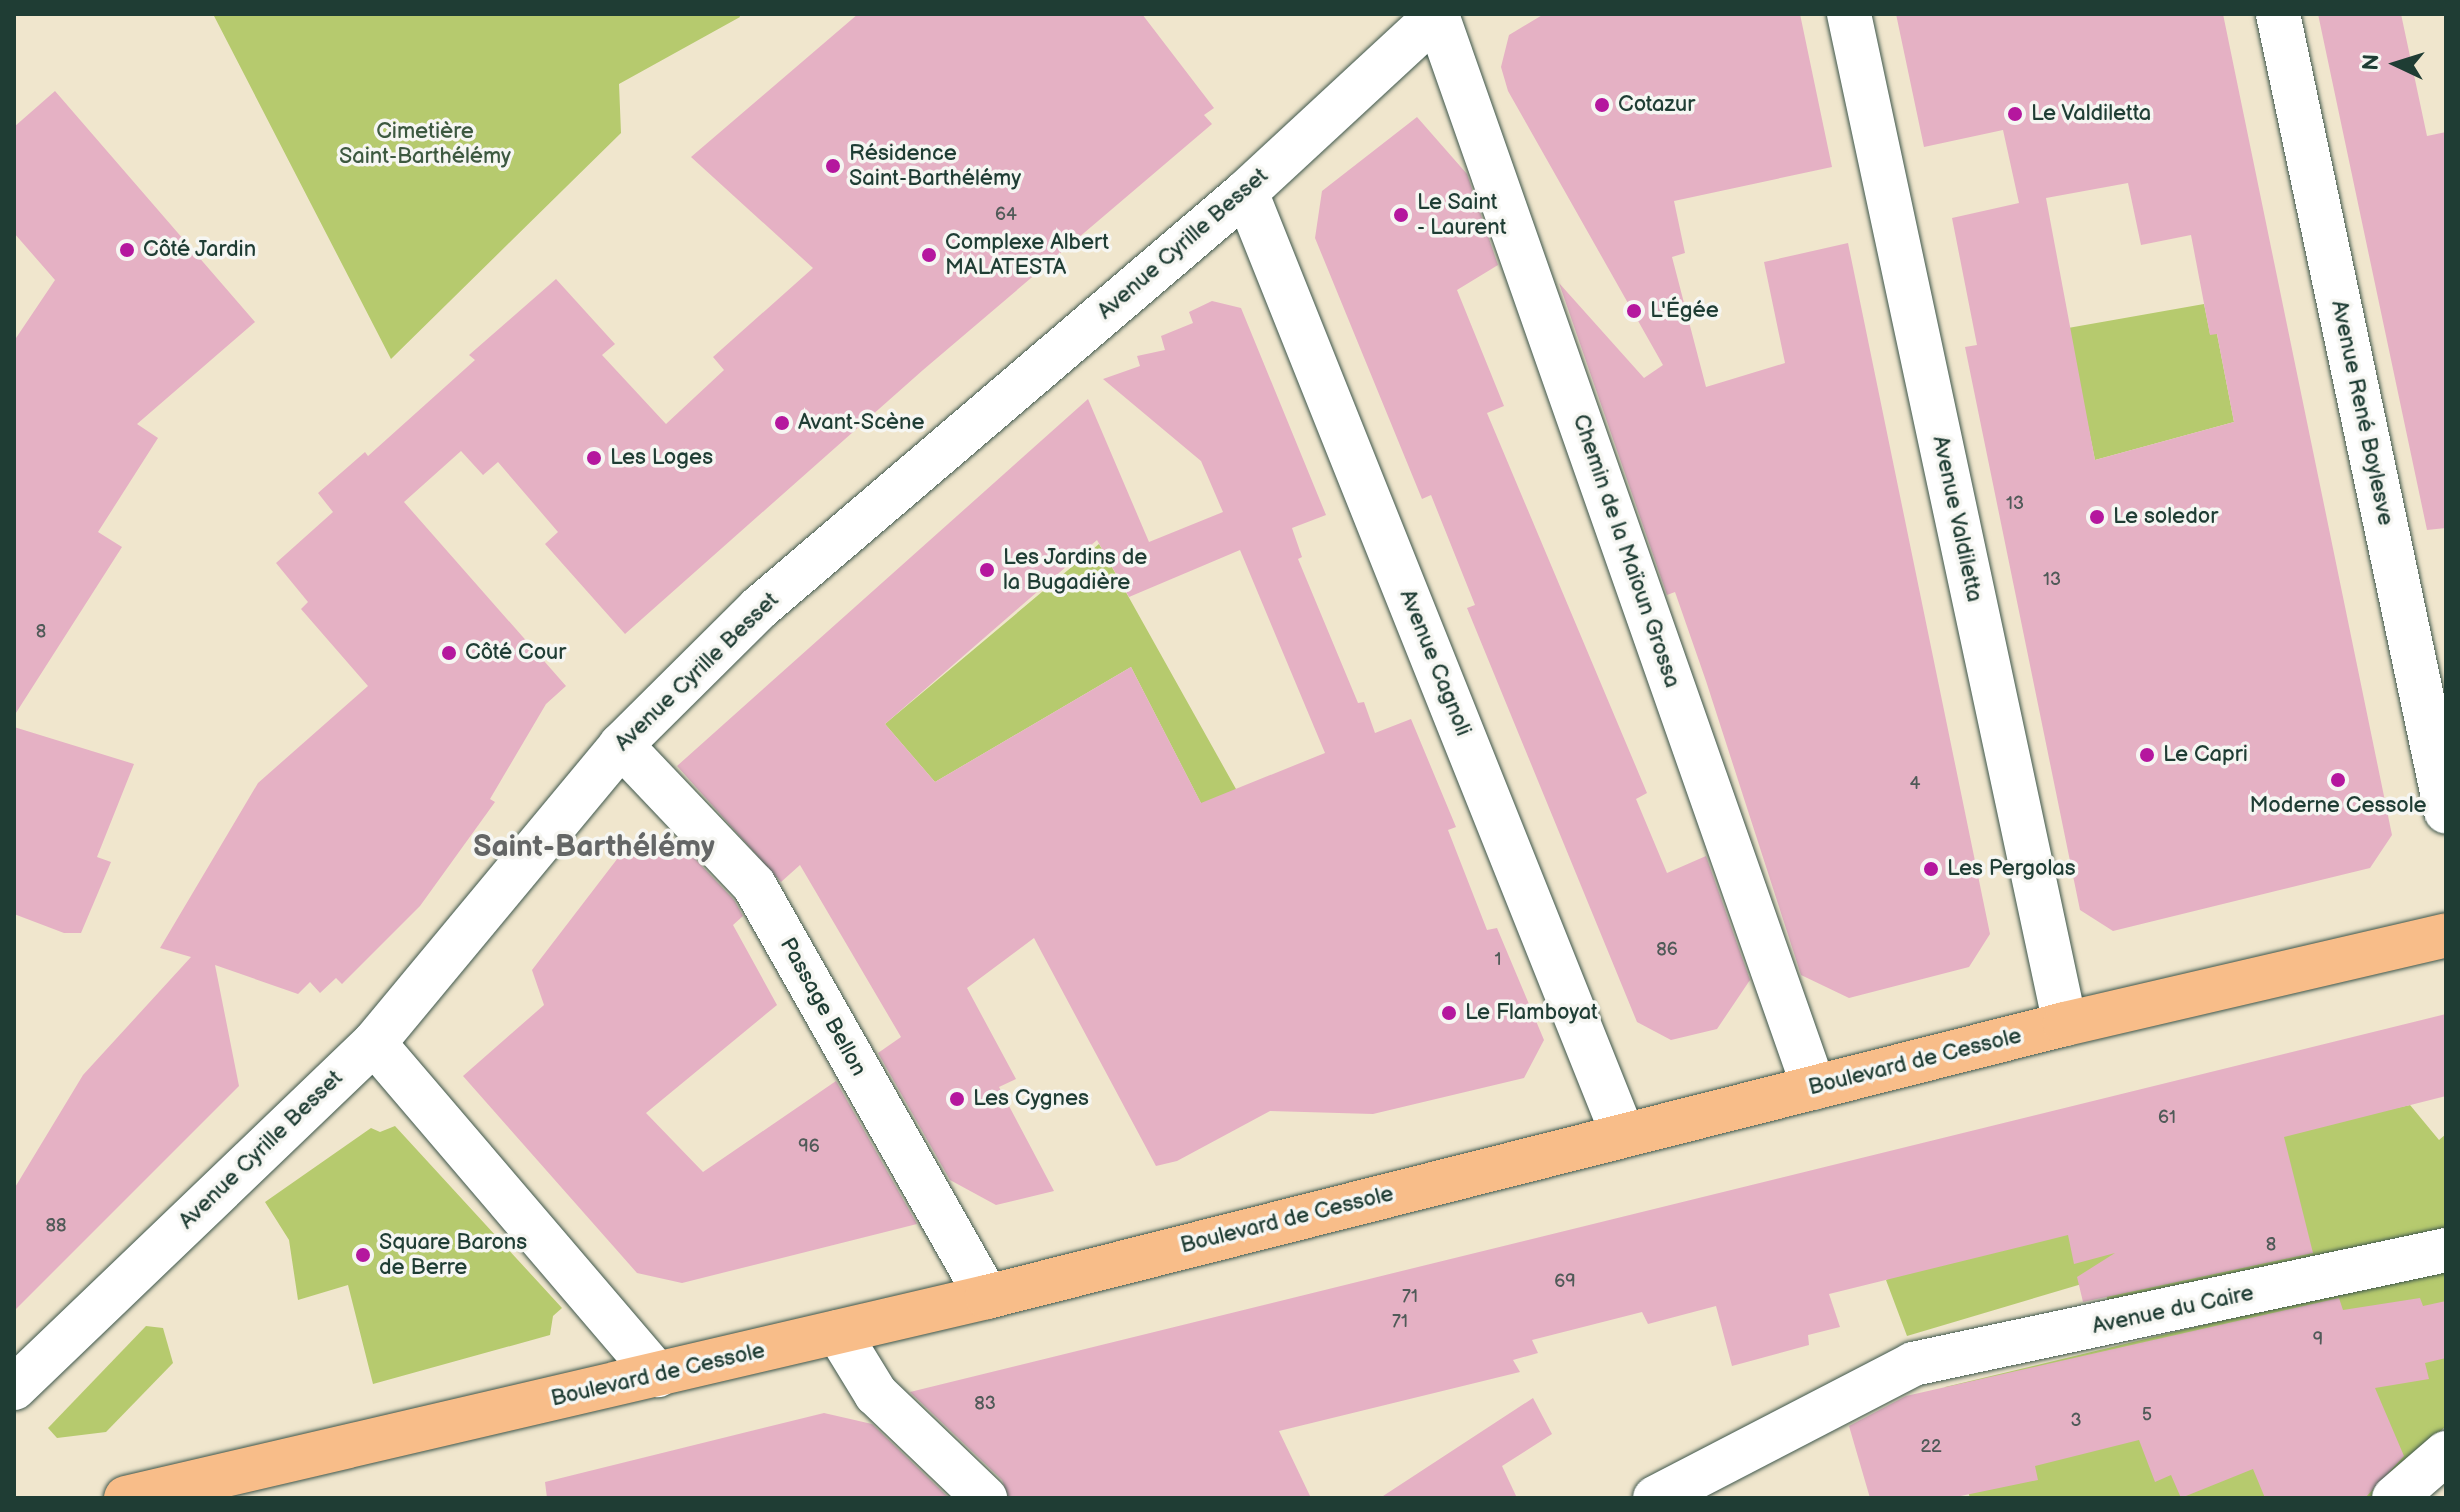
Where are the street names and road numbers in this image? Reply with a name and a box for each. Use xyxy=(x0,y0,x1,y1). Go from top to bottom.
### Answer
street label: Avenue Cyrille Besset xyxy=(1093,163,1273,325)
street label: Avenue René Boylesve xyxy=(2325,298,2399,528)
street label: Chemin de la Maïoun Grossa xyxy=(1567,411,1685,691)
street label: Avenue Valdiletta xyxy=(1926,433,1988,605)
street label: Avenue Cagnoli xyxy=(1394,586,1476,740)
street label: Avenue Cyrille Besset xyxy=(610,587,784,757)
street label: Passage Bellon xyxy=(774,933,872,1081)
street label: Boulevard de Cessole xyxy=(1806,1023,2024,1101)
street label: Avenue Cyrille Besset xyxy=(174,1065,348,1235)
street label: Boulevard de Cessole xyxy=(1178,1181,1396,1259)
street label: Avenue du Caire xyxy=(2090,1280,2256,1340)
street label: Boulevard de Cessole xyxy=(549,1338,767,1412)

